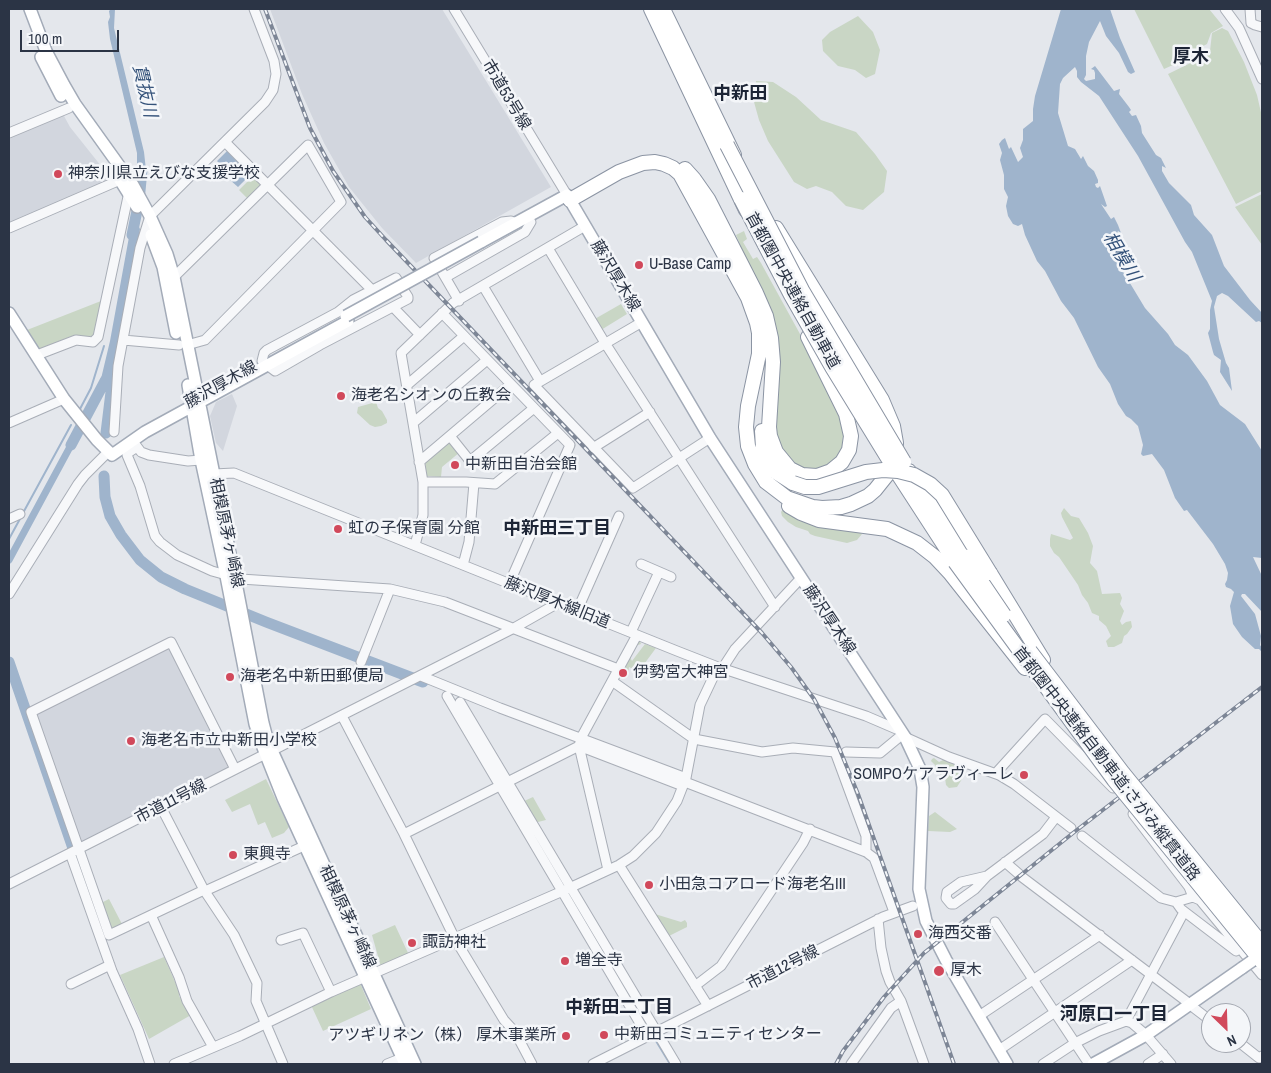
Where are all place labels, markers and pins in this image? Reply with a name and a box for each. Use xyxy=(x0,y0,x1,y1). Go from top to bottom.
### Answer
place label: 神奈川県立えびな支援学校 xyxy=(68,164,260,184)
marker: 神奈川県立えびな支援学校 xyxy=(52,168,64,180)
place label: U-Base Camp xyxy=(649,255,731,275)
marker: U-Base Camp xyxy=(633,259,645,271)
place label: 海老名シオンの丘教会 xyxy=(351,386,511,406)
marker: 海老名シオンの丘教会 xyxy=(335,390,347,402)
place label: 中新田自治会館 xyxy=(465,455,577,475)
marker: 中新田自治会館 xyxy=(449,459,461,471)
place label: 虹の子保育園 分館 xyxy=(348,519,480,539)
marker: 虹の子保育園 分館 xyxy=(332,523,344,535)
place label: 伊勢宮大神宮 xyxy=(633,663,729,683)
place label: 海老名中新田郵便局 xyxy=(240,667,384,687)
marker: 伊勢宮大神宮 xyxy=(617,667,629,679)
marker: 海老名中新田郵便局 xyxy=(224,671,236,683)
place label: 海老名市立中新田小学校 xyxy=(141,731,317,751)
marker: 海老名市立中新田小学校 xyxy=(125,735,137,747)
place label: SOMPOケアラヴィーレ xyxy=(853,765,1014,785)
marker: SOMPOケアラヴィーレ xyxy=(1018,769,1030,781)
place label: 東興寺 xyxy=(243,845,291,865)
marker: 東興寺 xyxy=(227,849,239,861)
place label: 小田急コアロード海老名III xyxy=(659,875,846,895)
marker: 小田急コアロード海老名III xyxy=(643,879,655,891)
place label: 海西交番 xyxy=(928,924,992,944)
marker: 海西交番 xyxy=(912,928,924,940)
place label: 諏訪神社 xyxy=(422,933,486,953)
marker: 諏訪神社 xyxy=(406,937,418,949)
place label: 増全寺 xyxy=(575,951,623,971)
marker: 増全寺 xyxy=(559,955,571,967)
place label: 厚木 xyxy=(950,961,982,981)
marker: 厚木 xyxy=(932,964,946,978)
place label: 中新田コミュニティセンター xyxy=(614,1025,822,1045)
place label: アツギリネン（株） 厚木事業所 xyxy=(328,1026,556,1046)
marker: 中新田コミュニティセンター xyxy=(598,1029,610,1041)
marker: アツギリネン（株） 厚木事業所 xyxy=(560,1030,572,1042)

